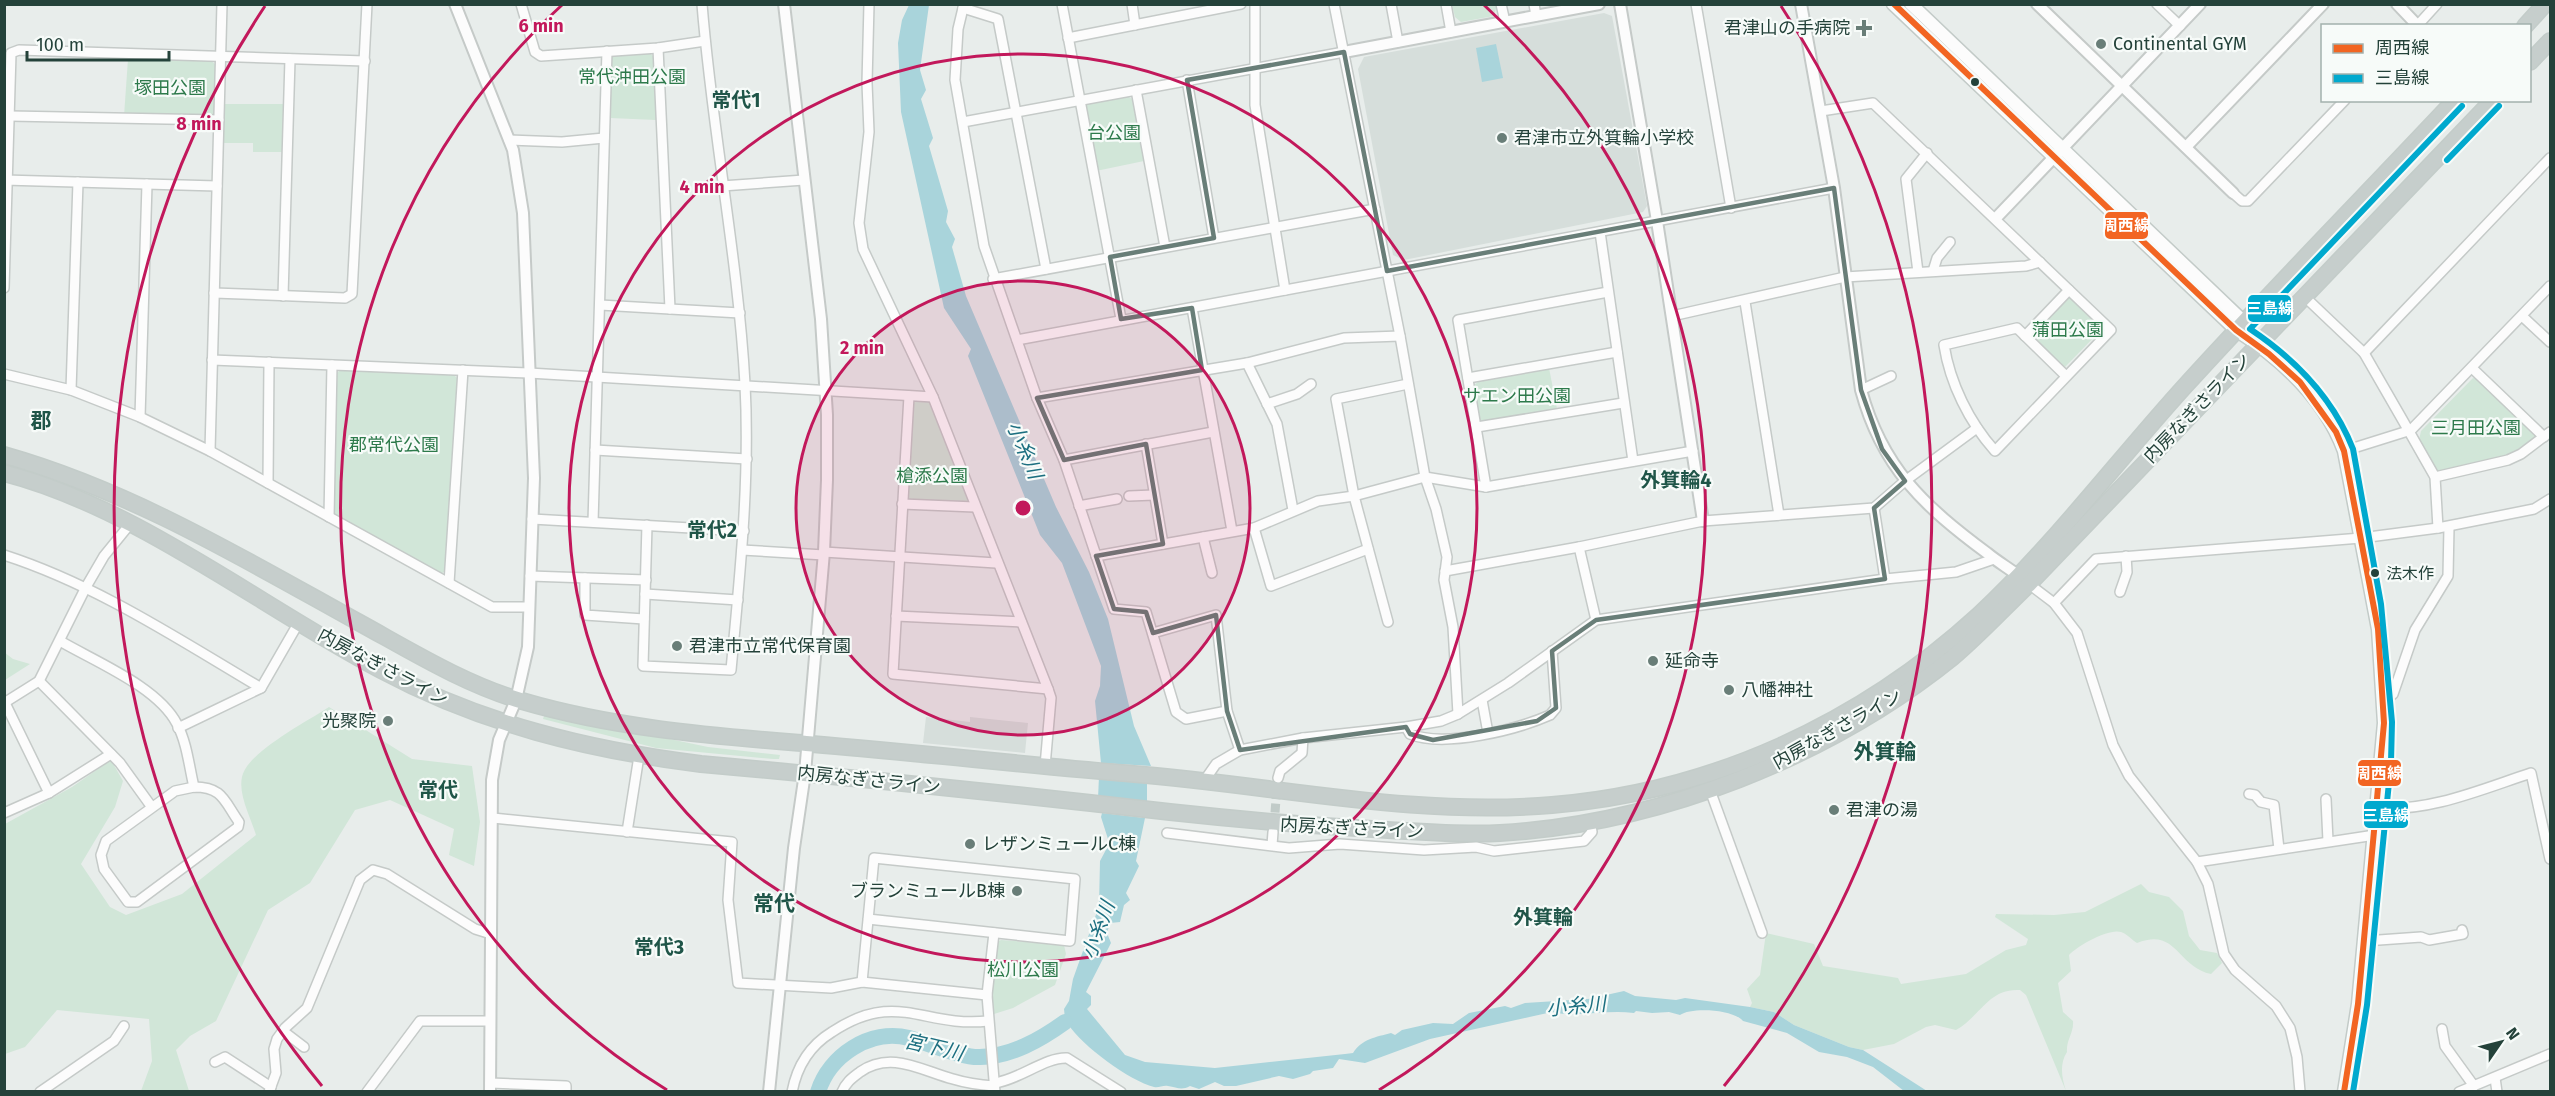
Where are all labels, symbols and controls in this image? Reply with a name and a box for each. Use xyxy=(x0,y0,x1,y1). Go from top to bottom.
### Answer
text: 6 min xyxy=(518,15,564,37)
place label: 君津山の手病院 xyxy=(1724,17,1850,39)
marker: 君津山の手病院 xyxy=(1855,19,1873,37)
scale bar xyxy=(27,24,170,62)
legend xyxy=(2321,24,2531,102)
place label: Continental GYM xyxy=(2113,33,2247,55)
text: 100 m xyxy=(36,34,84,56)
marker: Continental GYM xyxy=(2094,37,2108,51)
text: 周西線 xyxy=(2375,37,2429,59)
park label: 常代沖田公園 xyxy=(578,66,686,88)
text: 三島線 xyxy=(2375,67,2429,89)
unlabelled marker xyxy=(1969,76,1981,88)
park label: 塚田公園 xyxy=(134,77,206,99)
district label: 常代1 xyxy=(711,88,761,112)
text: 8 min xyxy=(176,113,222,135)
park label: 台公園 xyxy=(1087,122,1141,144)
place label: 君津市立外箕輪小学校 xyxy=(1514,127,1694,149)
marker: 君津市立外箕輪小学校 xyxy=(1495,131,1509,145)
text: 4 min xyxy=(679,176,725,198)
line badge: 周西線 xyxy=(2104,211,2149,240)
text: 周西線 xyxy=(2102,216,2150,235)
line badge: 三島線 xyxy=(2247,294,2292,323)
text: 三島線 xyxy=(2246,299,2294,318)
park label: 蒲田公園 xyxy=(2032,319,2104,341)
text: 2 min xyxy=(840,337,884,359)
street label: 内房なぎさライン xyxy=(2139,349,2255,467)
park label: サエン田公園 xyxy=(1463,385,1571,407)
district label: 郡 xyxy=(31,408,52,434)
park label: 三月田公園 xyxy=(2431,417,2521,439)
water label: 小糸川 xyxy=(1002,418,1049,484)
park label: 郡常代公園 xyxy=(349,434,439,456)
park label: 槍添公園 xyxy=(896,465,968,487)
district label: 外箕輪4 xyxy=(1640,468,1712,492)
centre of rings xyxy=(1013,498,1033,518)
district label: 常代2 xyxy=(687,518,737,542)
place label: 法木作 xyxy=(2386,564,2434,583)
marker: 法木作 xyxy=(2369,567,2381,579)
street label: 内房なぎさライン xyxy=(314,623,452,711)
place label: 君津市立常代保育園 xyxy=(689,635,851,657)
marker: 君津市立常代保育園 xyxy=(670,639,684,653)
place label: 延命寺 xyxy=(1665,650,1719,672)
marker: 延命寺 xyxy=(1646,654,1660,668)
place label: 八幡神社 xyxy=(1741,679,1813,701)
marker: 八幡神社 xyxy=(1722,683,1736,697)
street label: 内房なぎさライン xyxy=(1769,684,1905,774)
place label: 光聚院 xyxy=(322,710,376,732)
marker: 光聚院 xyxy=(381,714,395,728)
district label: 外箕輪 xyxy=(1854,739,1917,765)
line badge: 周西線 xyxy=(2357,759,2402,787)
street label: 内房なぎさライン xyxy=(796,762,942,798)
text: 周西線 xyxy=(2355,764,2403,783)
district label: 常代 xyxy=(418,778,458,802)
place label: 君津の湯 xyxy=(1846,799,1918,821)
line badge: 三島線 xyxy=(2363,800,2409,829)
marker: 君津の湯 xyxy=(1827,803,1841,817)
text: 三島線 xyxy=(2362,806,2410,825)
street label: 内房なぎさライン xyxy=(1280,813,1424,843)
place label: レザンミュールC棟 xyxy=(982,833,1136,855)
marker: レザンミュールC棟 xyxy=(963,837,977,851)
place label: ブランミュールB棟 xyxy=(850,880,1005,902)
marker: ブランミュールB棟 xyxy=(1010,884,1024,898)
district label: 常代 xyxy=(753,891,795,917)
water label: 小糸川 xyxy=(1076,896,1120,962)
district label: 外箕輪 xyxy=(1513,905,1573,929)
district label: 常代3 xyxy=(634,935,684,959)
park label: 松川公園 xyxy=(987,959,1059,981)
water label: 小糸川 xyxy=(1545,991,1609,1021)
north arrow xyxy=(2471,1012,2531,1072)
text: N xyxy=(2502,1024,2524,1043)
water label: 宮下川 xyxy=(902,1029,968,1066)

